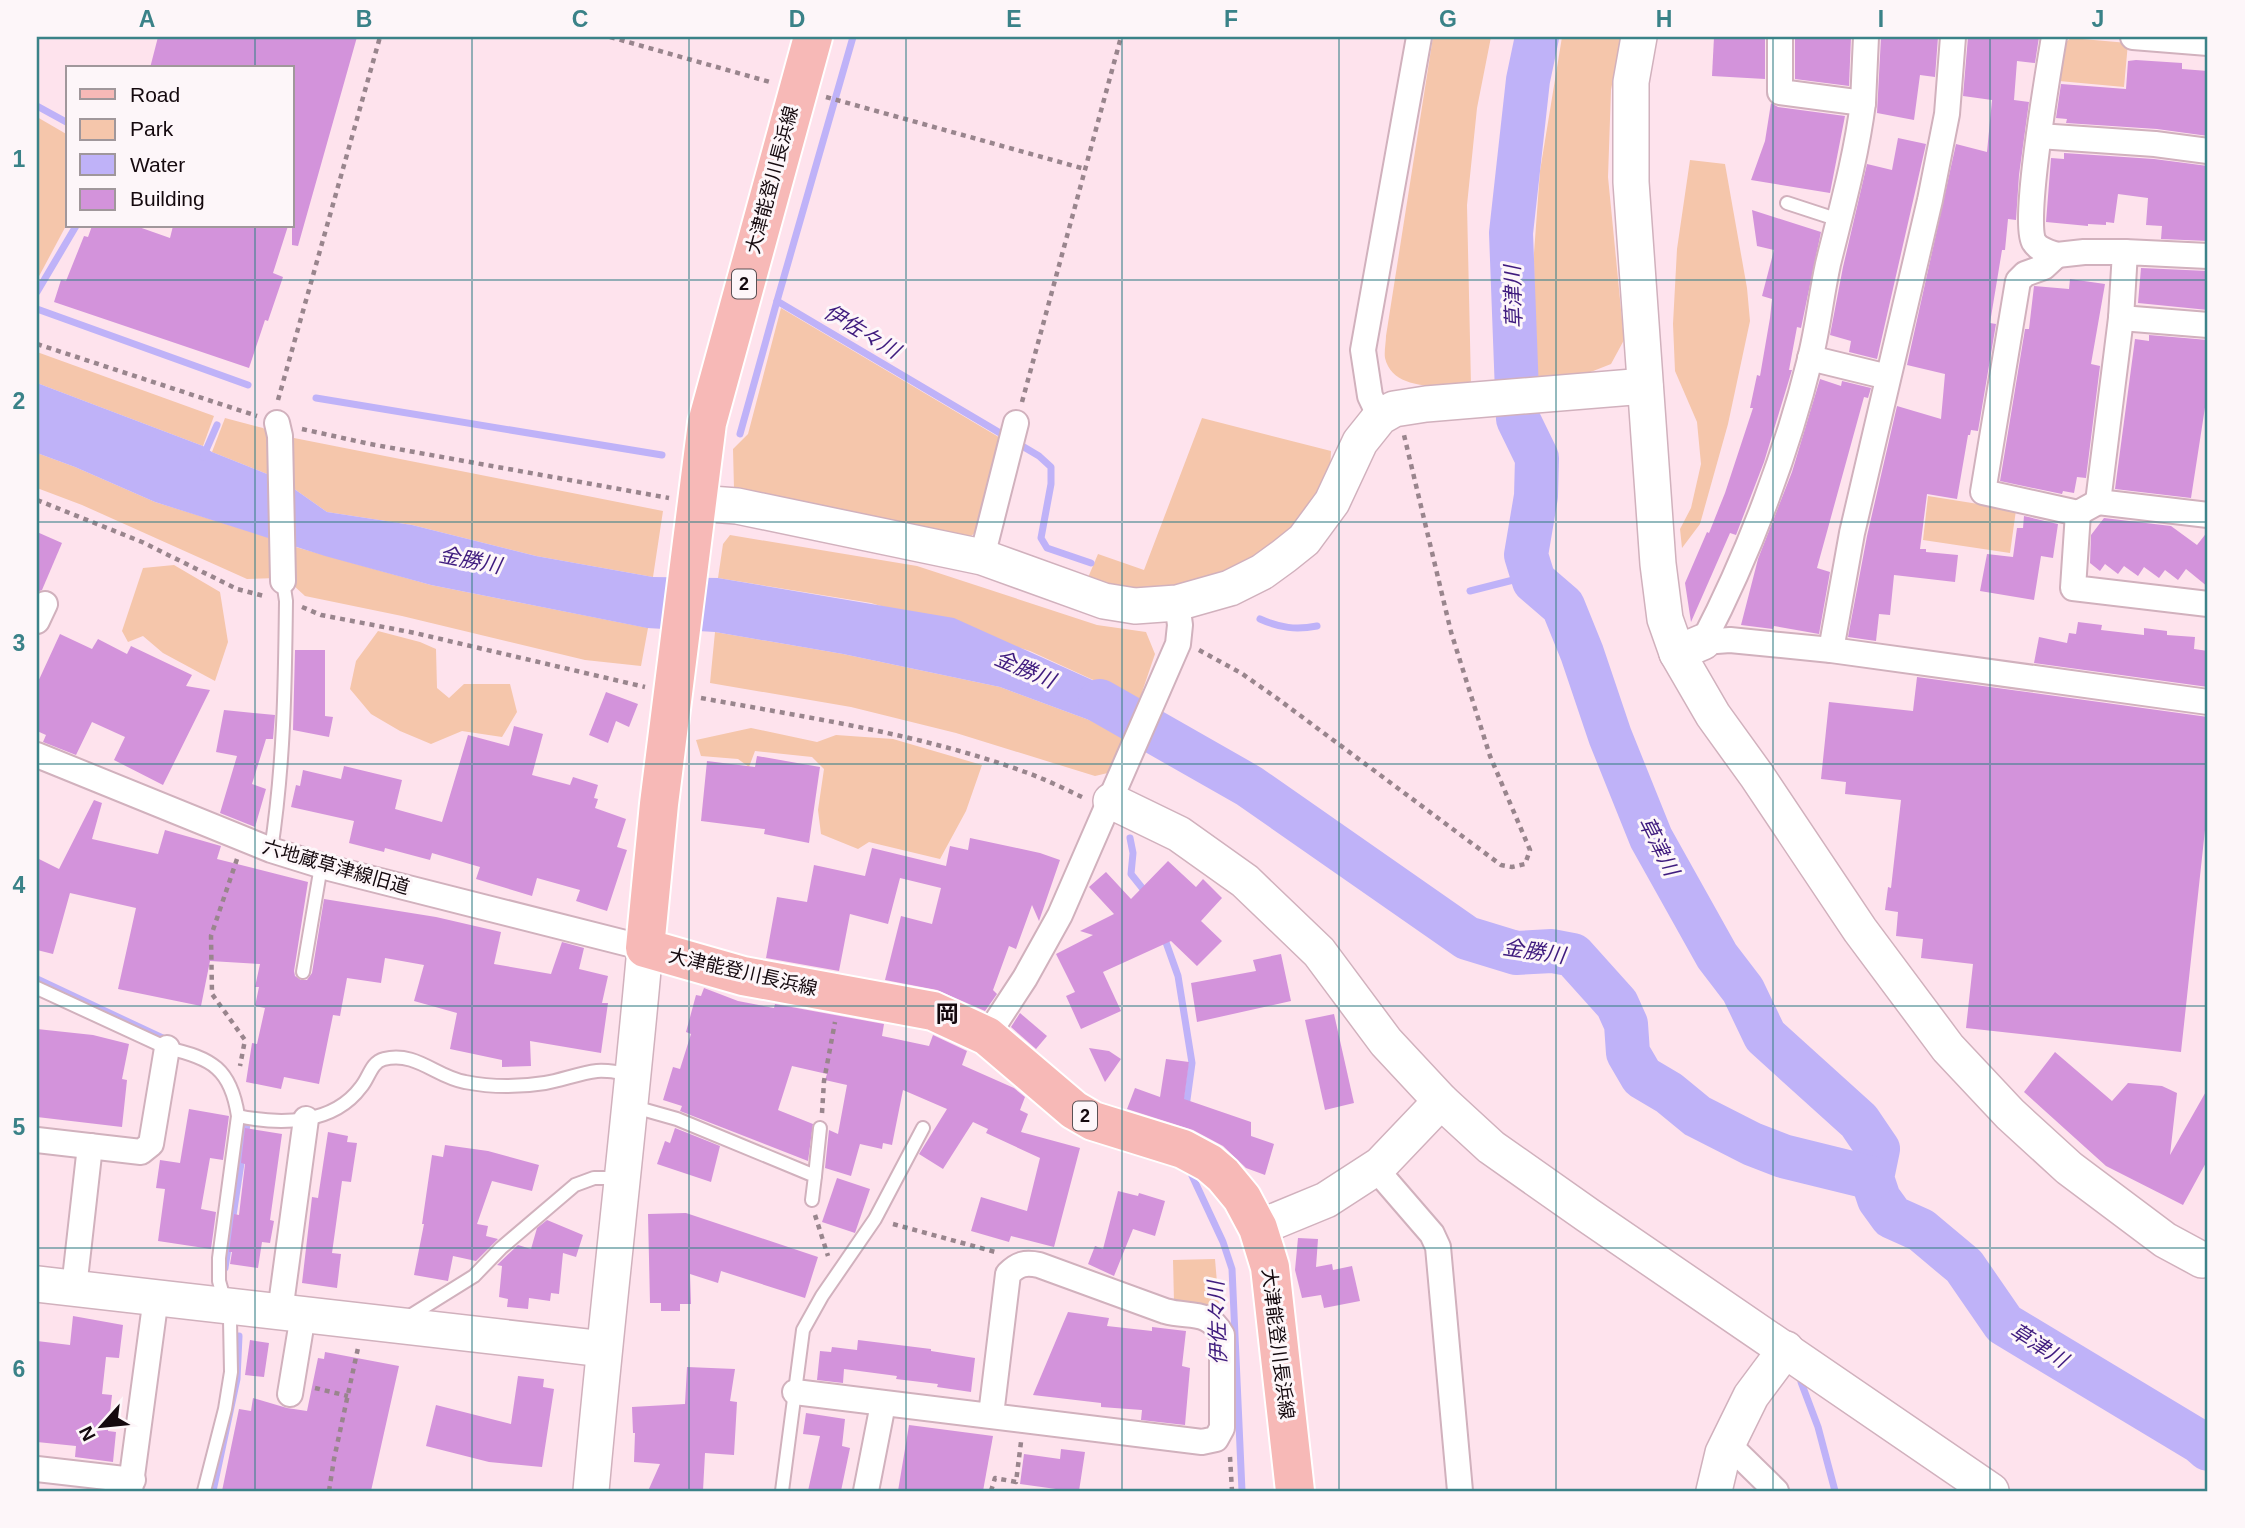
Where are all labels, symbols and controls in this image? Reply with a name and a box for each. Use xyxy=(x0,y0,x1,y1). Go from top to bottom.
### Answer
text: A xyxy=(139,6,155,32)
text: B xyxy=(356,6,372,32)
text: C xyxy=(572,6,588,32)
text: D xyxy=(789,6,805,32)
text: E xyxy=(1006,6,1022,32)
text: F xyxy=(1224,6,1238,32)
text: G xyxy=(1439,6,1457,32)
text: H xyxy=(1656,6,1672,32)
text: I xyxy=(1878,6,1884,32)
text: J xyxy=(2092,6,2104,32)
legend xyxy=(66,66,294,228)
text: Road xyxy=(130,83,180,106)
street label: 大津能登川長浜線 xyxy=(742,104,802,256)
text: Park xyxy=(130,117,174,140)
text: 1 xyxy=(13,146,26,172)
text: Water xyxy=(130,153,185,176)
text: Building xyxy=(130,187,205,210)
water label: 草津川 xyxy=(1500,263,1526,329)
road number: 2 xyxy=(732,270,756,298)
water label: 伊佐々川 xyxy=(820,300,906,364)
text: 2 xyxy=(13,388,25,414)
water label: 金勝川 xyxy=(437,543,505,578)
text: 3 xyxy=(13,630,25,656)
water label: 金勝川 xyxy=(992,646,1060,693)
water label: 草津川 xyxy=(1634,813,1684,881)
street label: 六地蔵草津線旧道 xyxy=(260,836,412,898)
text: 4 xyxy=(13,872,26,898)
water label: 金勝川 xyxy=(1501,935,1569,967)
street label: 大津能登川長浜線 xyxy=(667,945,819,999)
district label: 岡 xyxy=(936,1001,959,1027)
road number: 2 xyxy=(1073,1101,1097,1130)
text: 5 xyxy=(13,1114,26,1140)
street label: 大津能登川長浜線 xyxy=(1258,1267,1298,1421)
water label: 伊佐々川 xyxy=(1204,1279,1230,1365)
water label: 草津川 xyxy=(2006,1319,2074,1373)
text: 6 xyxy=(13,1356,25,1382)
north arrow xyxy=(66,1392,136,1462)
text: N xyxy=(75,1423,100,1444)

